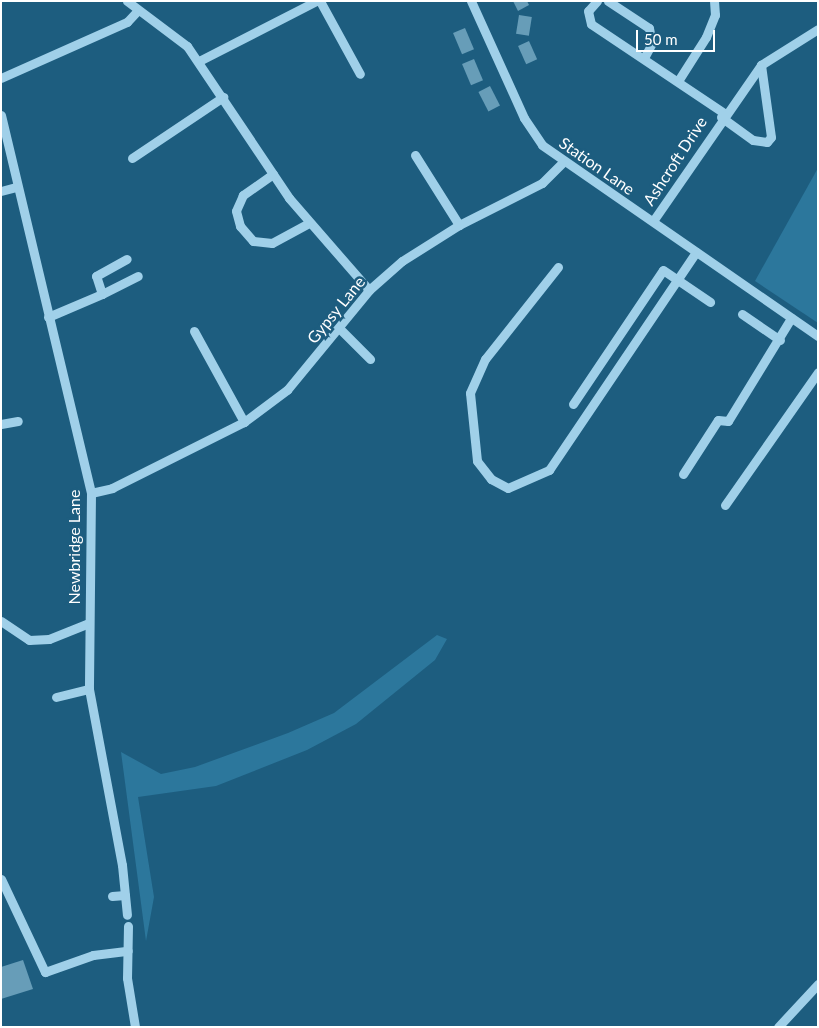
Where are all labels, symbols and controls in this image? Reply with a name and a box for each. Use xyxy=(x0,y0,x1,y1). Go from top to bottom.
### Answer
scale bar xyxy=(639,20,718,52)
text: 50 m xyxy=(644,30,678,48)
street label: Ashcroft Drive xyxy=(639,113,711,209)
street label: Station Lane xyxy=(556,133,638,199)
street label: Gypsy Lane xyxy=(303,272,369,348)
street label: Newbridge Lane xyxy=(64,490,84,604)

